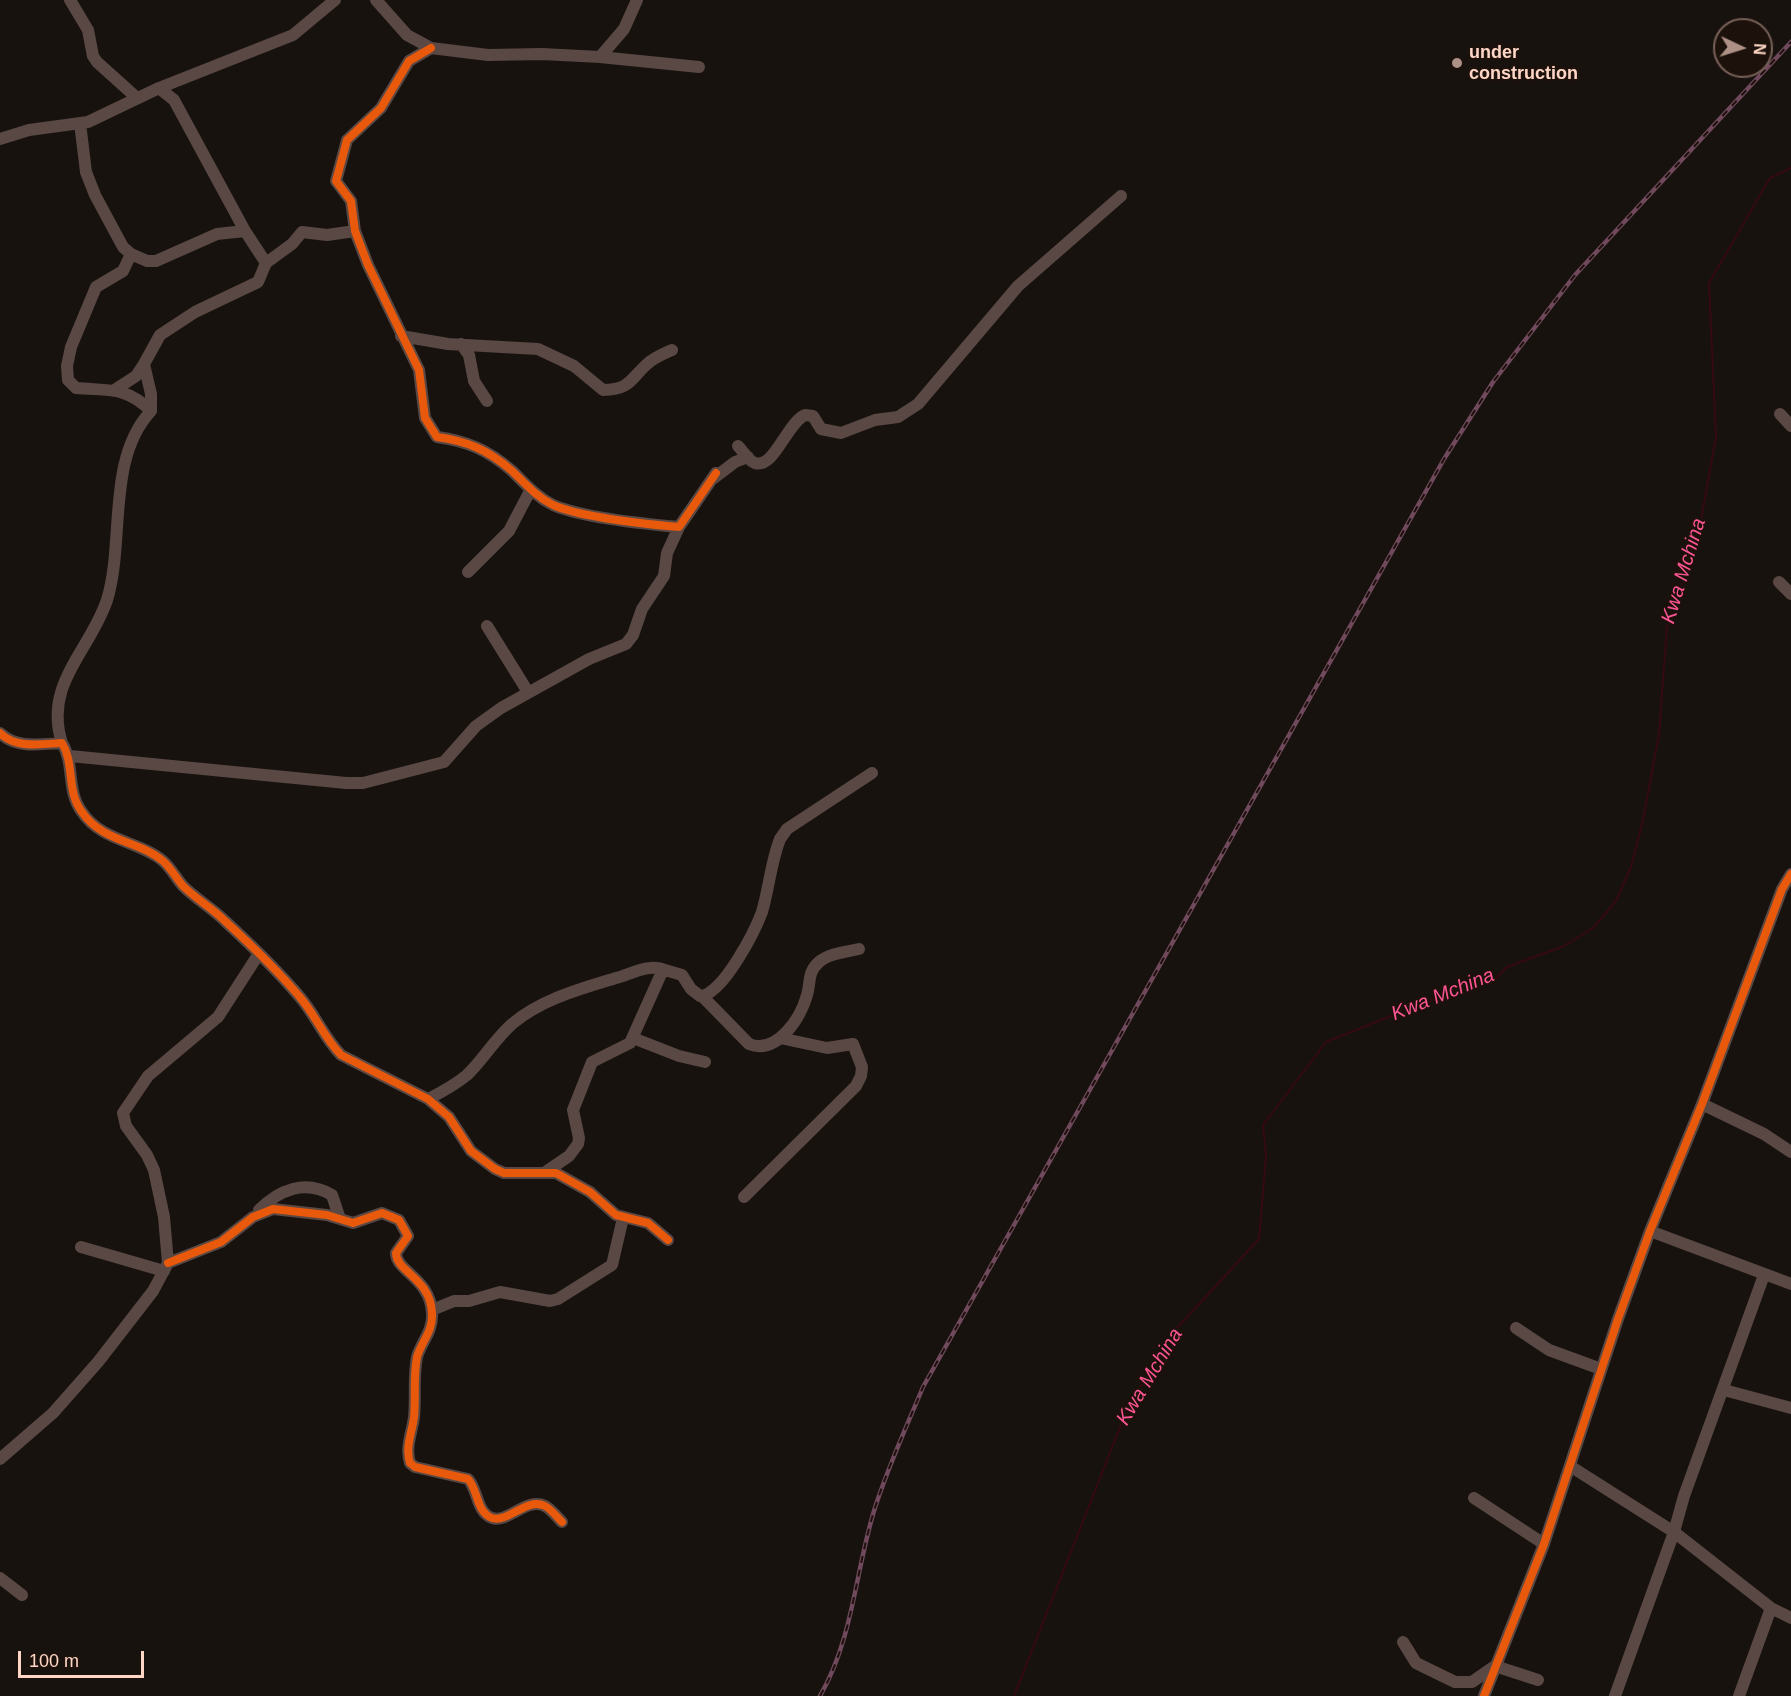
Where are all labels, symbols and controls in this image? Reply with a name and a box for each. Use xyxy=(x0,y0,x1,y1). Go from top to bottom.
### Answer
north arrow xyxy=(1713,18,1773,78)
place label: under construction xyxy=(1469,42,1578,84)
text: N xyxy=(1751,43,1768,56)
marker: under construction xyxy=(1450,56,1464,70)
water label: Kwa Mchina xyxy=(1657,515,1711,627)
water label: Kwa Mchina xyxy=(1388,963,1498,1027)
water label: Kwa Mchina xyxy=(1112,1324,1188,1430)
scale bar xyxy=(21,1639,147,1677)
text: 100 m xyxy=(29,1651,79,1671)

